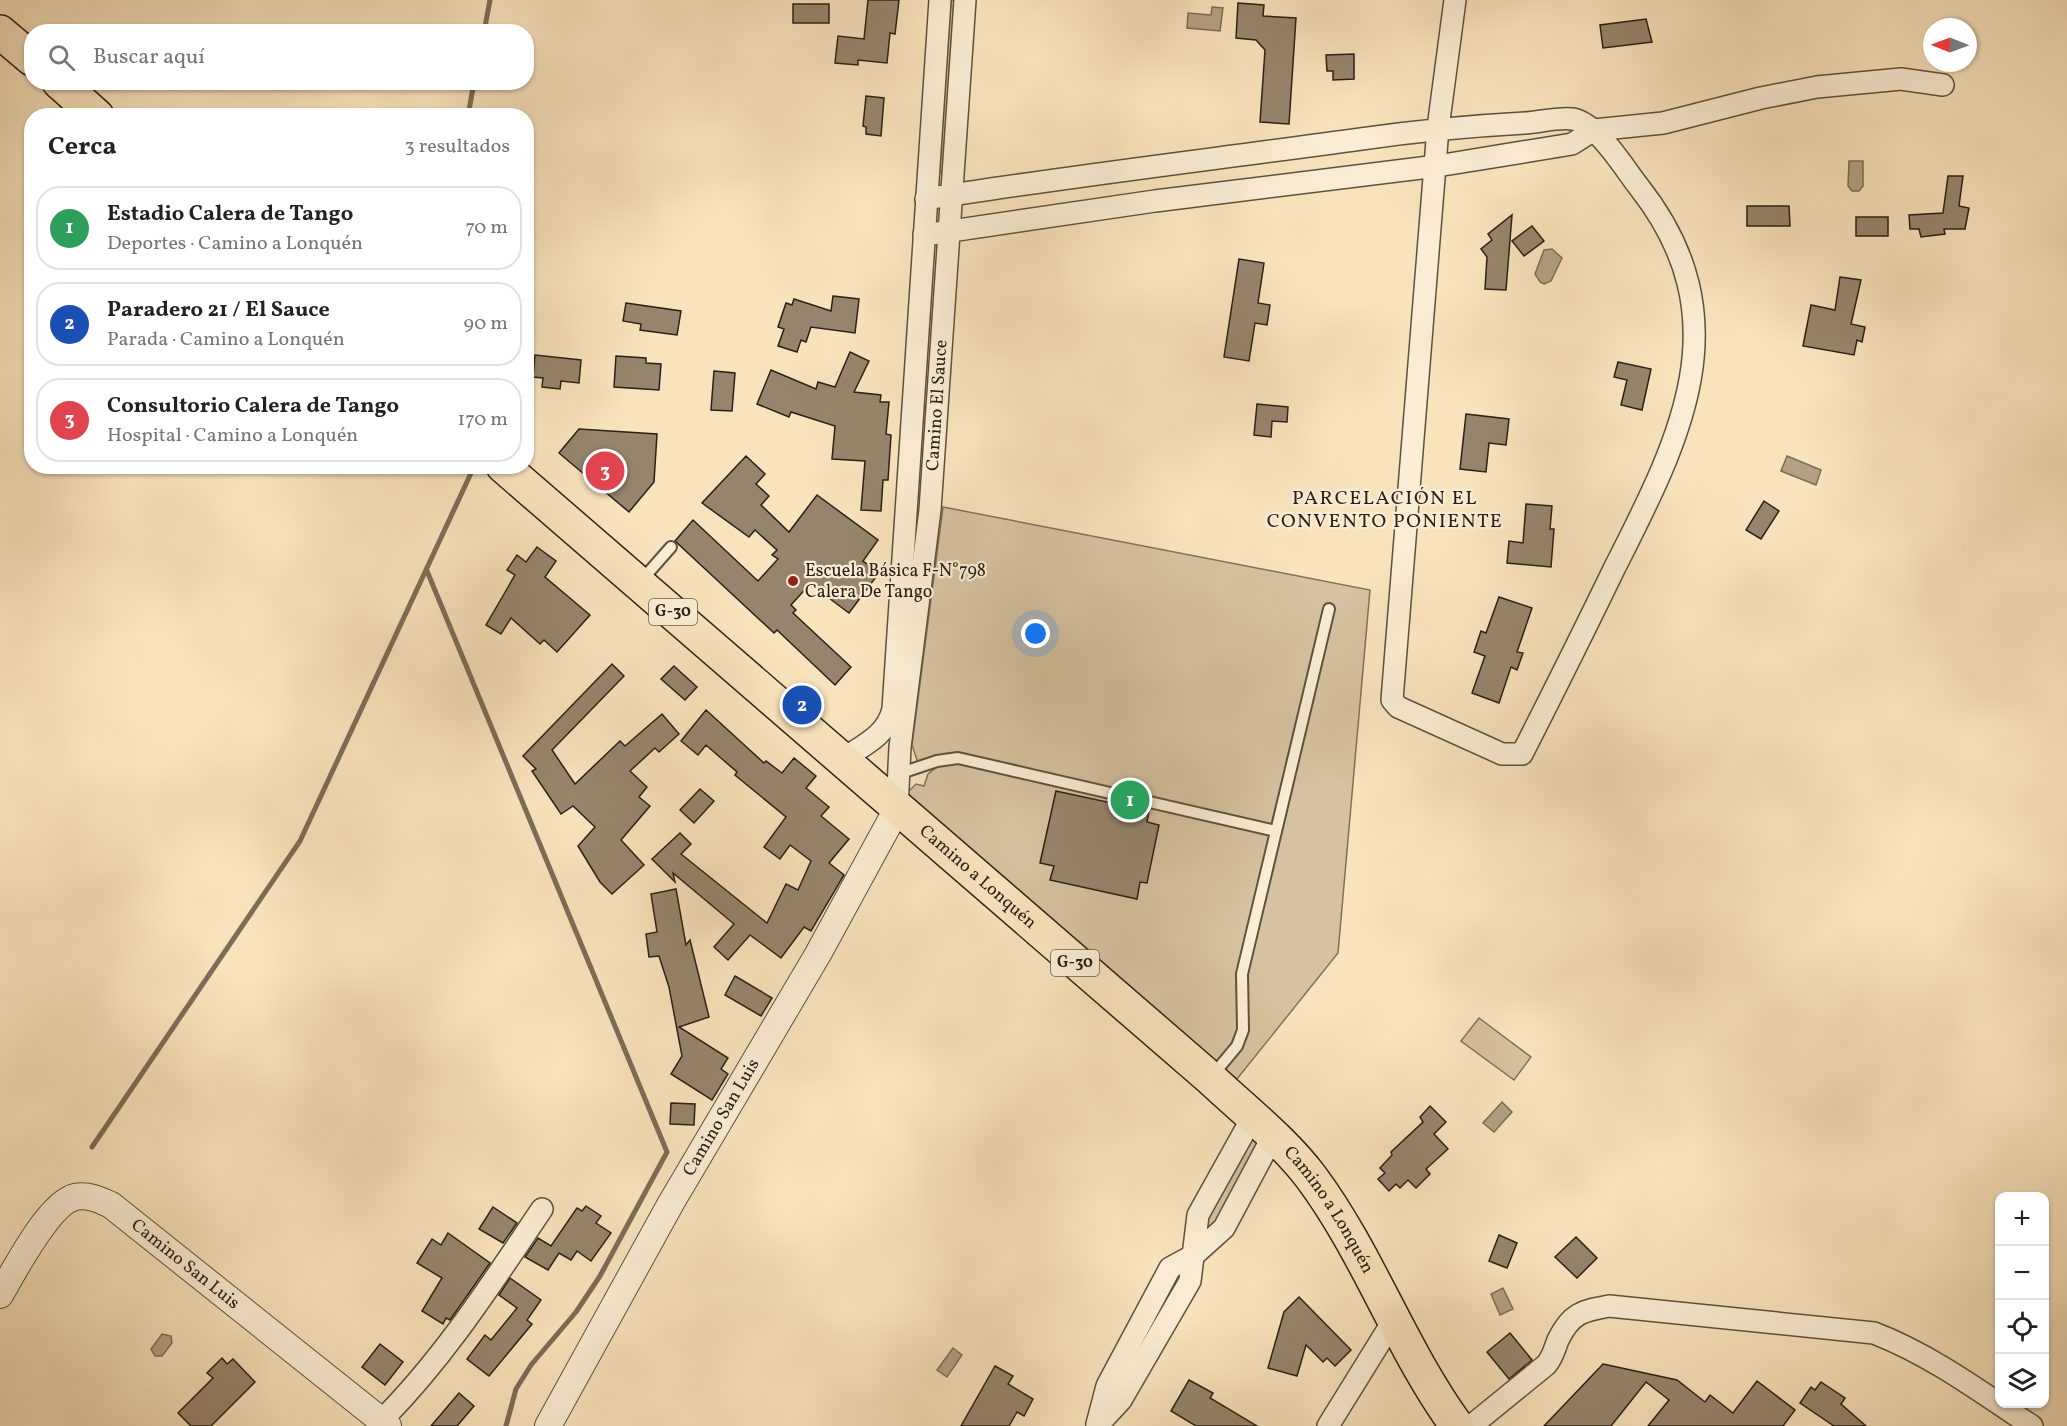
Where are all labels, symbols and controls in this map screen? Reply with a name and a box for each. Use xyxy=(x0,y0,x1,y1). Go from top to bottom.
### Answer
north arrow xyxy=(1923,18,1977,72)
search box xyxy=(24,24,534,90)
icon: search xyxy=(45,41,78,74)
text: Buscar aquí xyxy=(93,42,205,73)
text: Cerca xyxy=(48,129,117,165)
text: 3 resultados xyxy=(405,133,510,161)
text: Estadio Calera de Tango xyxy=(107,199,353,230)
text: 1 xyxy=(65,214,74,242)
text: 70 m xyxy=(465,214,508,242)
text: Deportes · Camino a Lonquén xyxy=(107,230,363,258)
text: Paradero 21 / El Sauce xyxy=(107,295,330,326)
text: 2 xyxy=(64,310,75,338)
text: 90 m xyxy=(464,310,508,338)
text: Parada · Camino a Lonquén xyxy=(107,326,345,354)
street label: Camino El Sauce xyxy=(920,339,954,472)
text: Consultorio Calera de Tango xyxy=(107,391,399,422)
text: 3 xyxy=(64,406,75,434)
text: 170 m xyxy=(458,406,508,434)
text: Hospital · Camino a Lonquén xyxy=(107,422,358,450)
pin: 3 xyxy=(586,448,624,494)
district label: PARCELACIÓN EL CONVENTO PONIENTE xyxy=(1267,485,1503,536)
place label: Escuela Básica F-N°798 Calera De Tango xyxy=(805,559,986,605)
marker: Escuela Básica F-N°798 Calera De Tango xyxy=(786,574,800,588)
road number: G-30 xyxy=(649,599,697,625)
your location xyxy=(1021,619,1050,648)
pin: 2 xyxy=(782,682,822,728)
pin: 1 xyxy=(1110,778,1150,822)
street label: Camino a Lonquén xyxy=(914,819,1042,935)
road number: G-30 xyxy=(1051,950,1099,976)
street label: Camino San Luis xyxy=(677,1054,766,1181)
street label: Camino a Lonquén xyxy=(1278,1141,1380,1278)
map controls xyxy=(1995,1192,2049,1408)
button: + xyxy=(1995,1192,2049,1246)
street label: Camino San Luis xyxy=(126,1213,245,1315)
button: − xyxy=(1995,1246,2049,1300)
button: locate xyxy=(1995,1300,2049,1354)
button: layers xyxy=(1995,1354,2049,1408)

